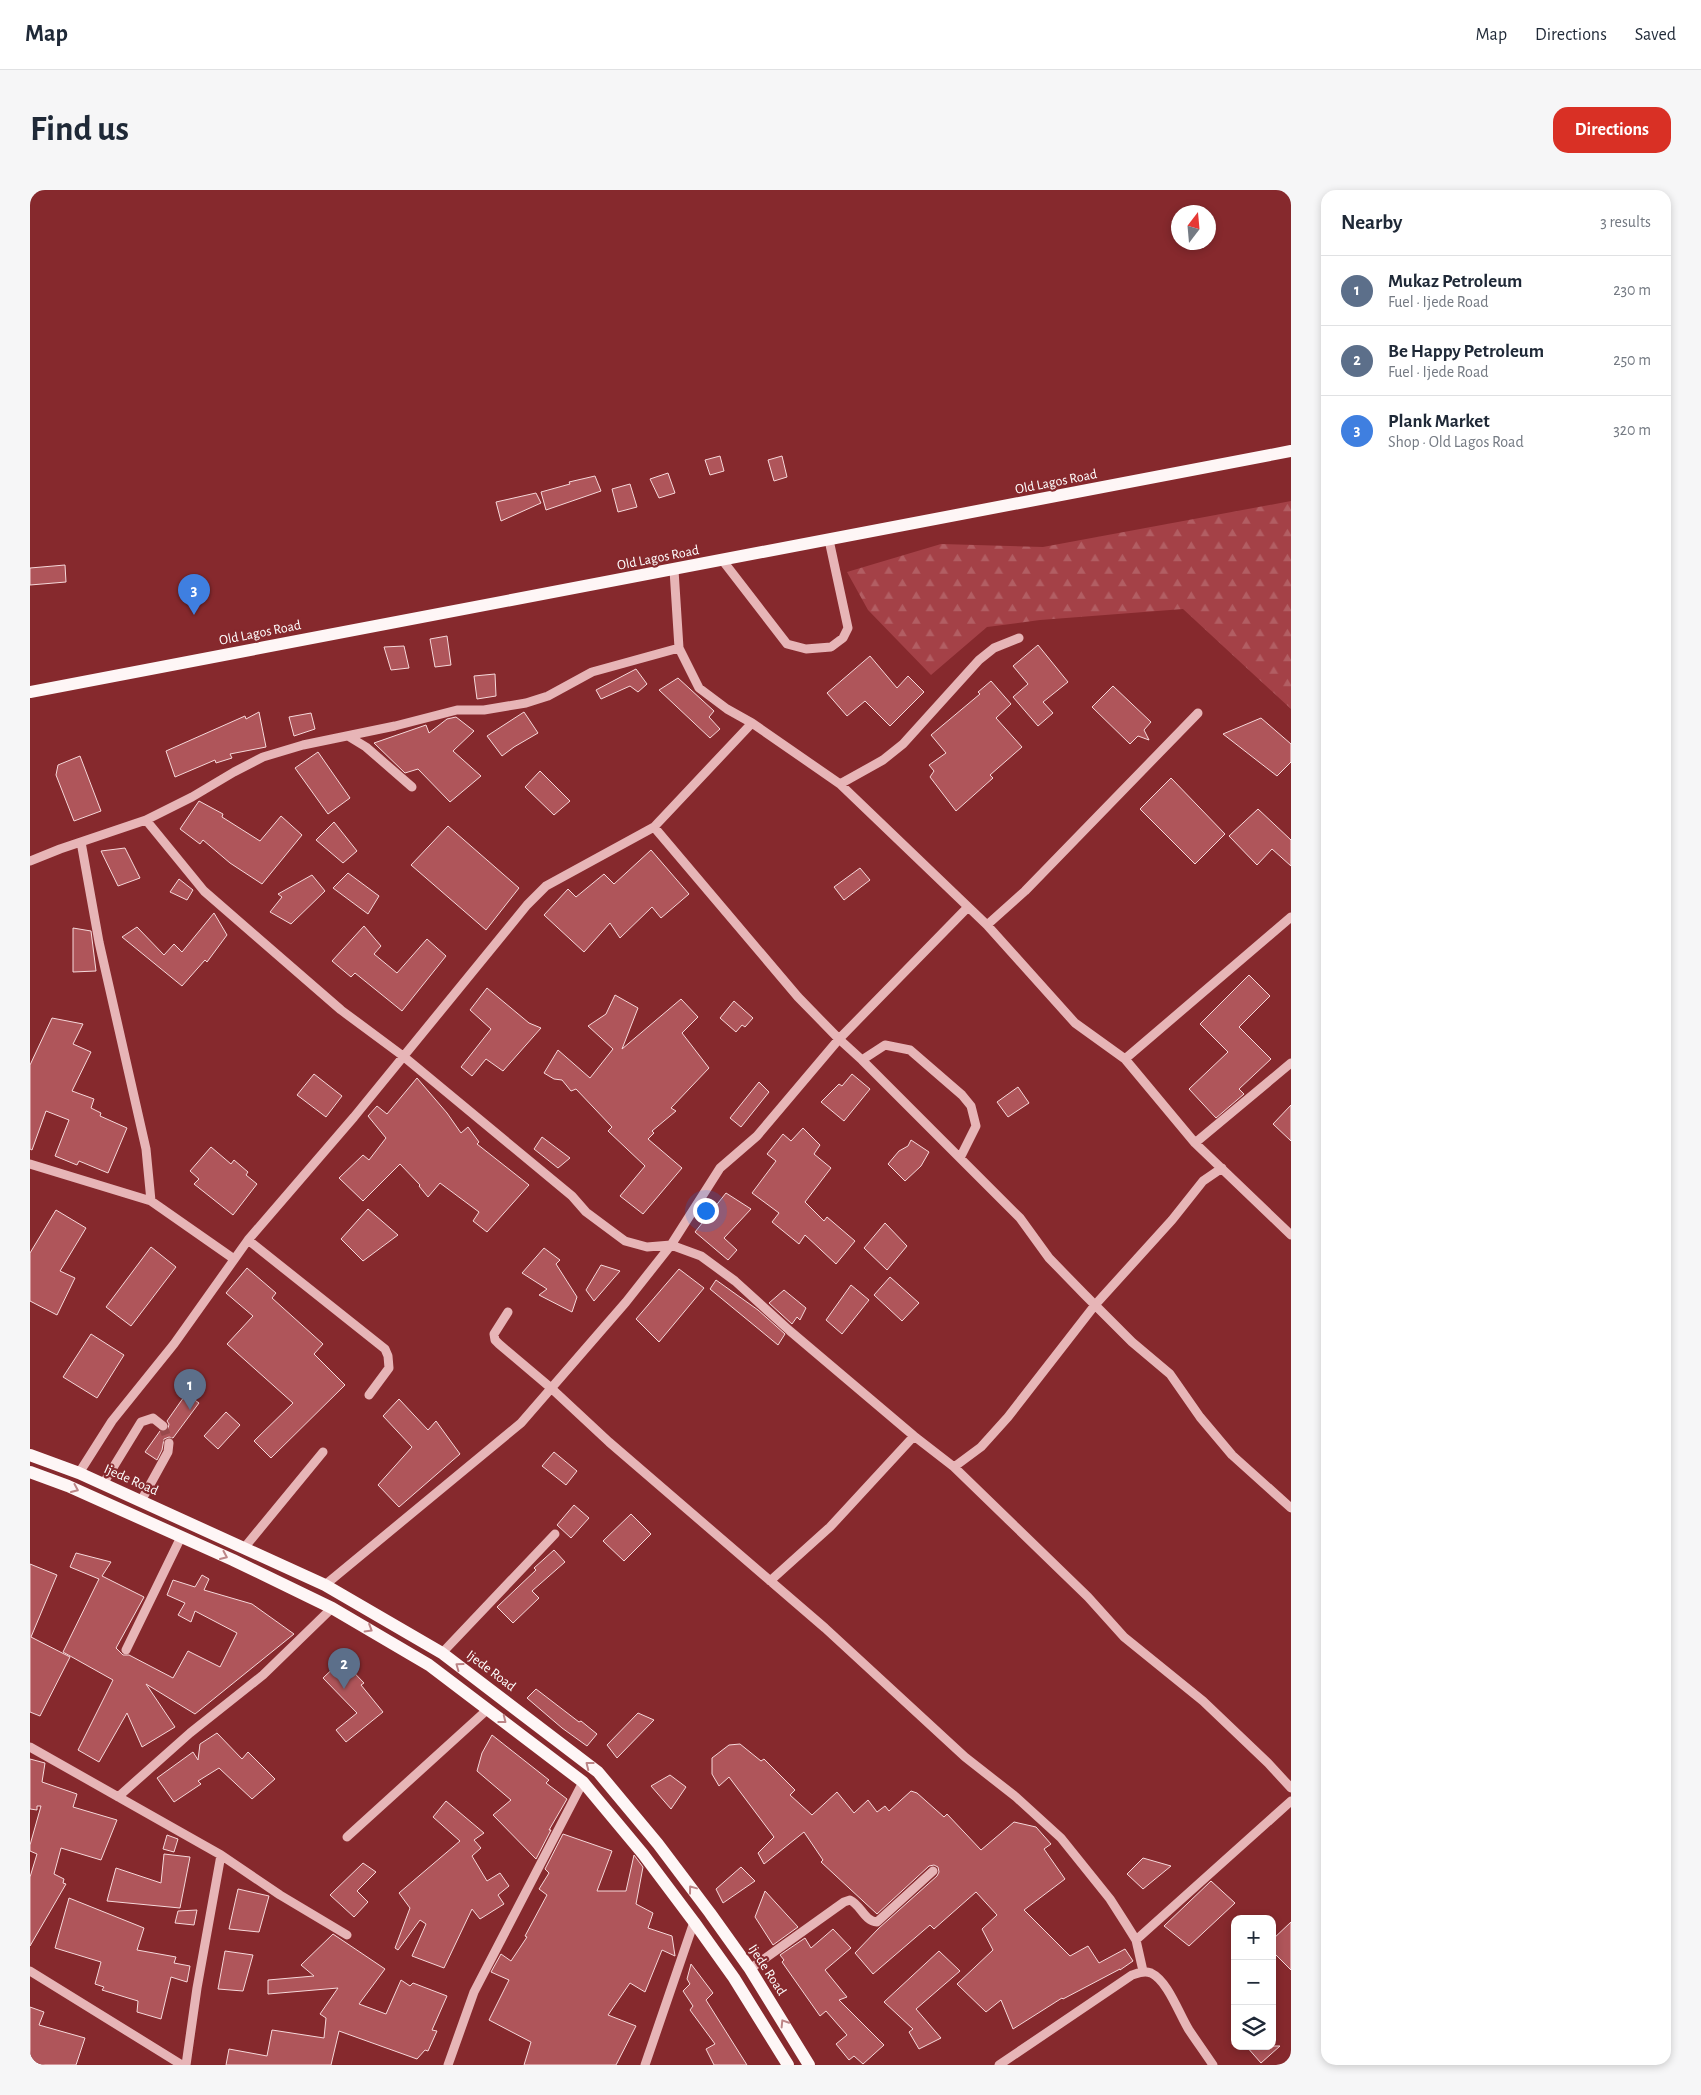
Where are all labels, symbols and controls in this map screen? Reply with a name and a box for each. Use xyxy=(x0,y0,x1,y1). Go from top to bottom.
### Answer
text: Map xyxy=(25,22,68,46)
text: Map xyxy=(1476,26,1507,44)
text: Directions xyxy=(1535,26,1607,44)
text: Saved xyxy=(1635,26,1676,44)
button: Directions xyxy=(1553,107,1671,153)
text: Find us xyxy=(30,112,129,147)
north arrow xyxy=(1171,205,1216,250)
text: Nearby xyxy=(1341,212,1402,233)
text: 3 results xyxy=(1600,214,1651,230)
text: Mukaz Petroleum xyxy=(1388,272,1522,291)
text: 1 xyxy=(1354,282,1360,298)
text: 230 m xyxy=(1613,282,1651,298)
text: Fuel · Ijede Road xyxy=(1388,294,1489,310)
text: Be Happy Petroleum xyxy=(1388,342,1544,361)
text: 2 xyxy=(1353,352,1361,368)
text: 250 m xyxy=(1613,352,1651,368)
text: Fuel · Ijede Road xyxy=(1388,364,1489,380)
text: Plank Market xyxy=(1388,412,1490,431)
text: 3 xyxy=(1354,422,1360,438)
text: 320 m xyxy=(1613,422,1651,438)
text: Shop · Old Lagos Road xyxy=(1388,434,1524,450)
street label: Old Lagos Road xyxy=(1014,467,1098,497)
street label: Old Lagos Road xyxy=(616,543,700,573)
pin: 3 xyxy=(178,574,210,615)
street label: Old Lagos Road xyxy=(218,618,302,648)
your location xyxy=(693,1198,719,1224)
pin: 1 xyxy=(174,1369,206,1410)
street label: Ijede Road xyxy=(102,1462,160,1498)
one-way arrow xyxy=(70,1483,79,1494)
one-way arrow xyxy=(219,1550,228,1561)
one-way arrow xyxy=(363,1623,372,1633)
pin: 2 xyxy=(328,1648,360,1689)
street label: Ijede Road xyxy=(464,1648,518,1694)
one-way arrow xyxy=(455,1663,465,1672)
one-way arrow xyxy=(497,1715,506,1723)
one-way arrow xyxy=(586,1762,595,1770)
one-way arrow xyxy=(690,1886,698,1895)
map controls xyxy=(1231,1915,1276,2050)
button: + xyxy=(1231,1915,1276,1960)
street label: Ijede Road xyxy=(745,1942,789,1998)
button: − xyxy=(1231,1960,1276,2005)
button: layers xyxy=(1231,2005,1276,2050)
one-way arrow xyxy=(781,2020,790,2029)

